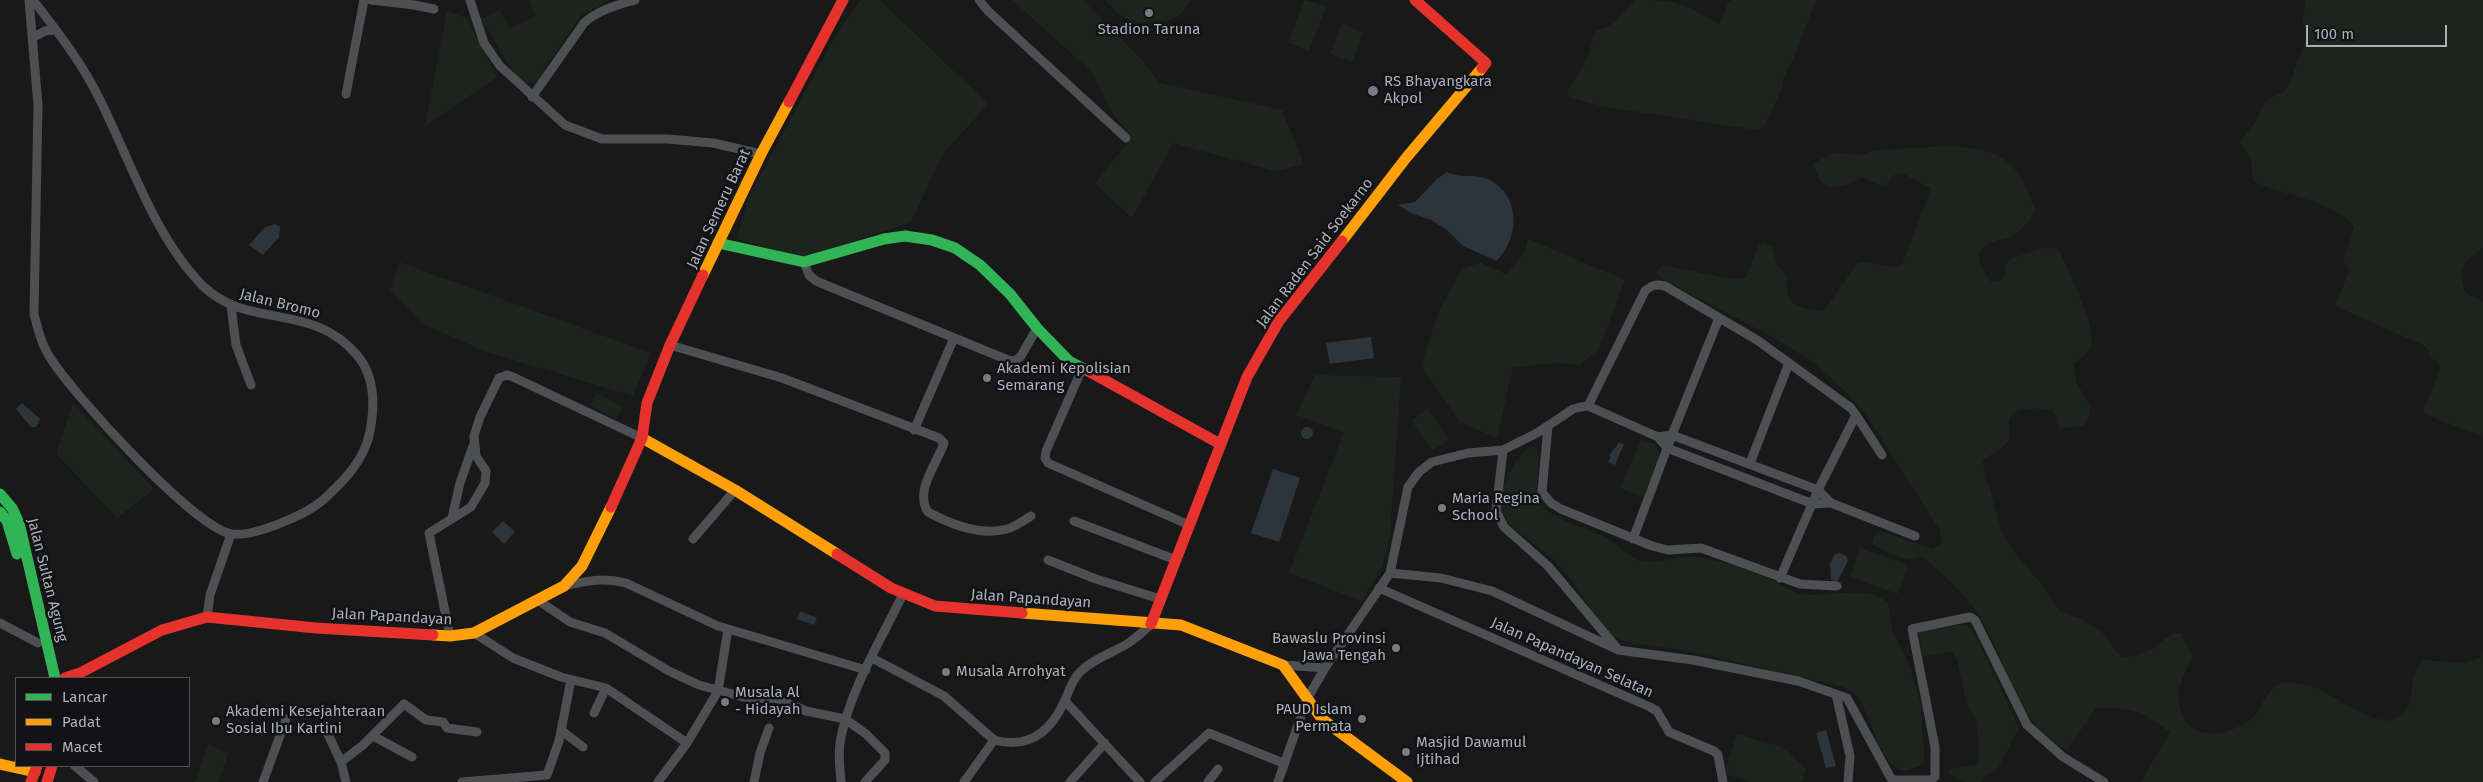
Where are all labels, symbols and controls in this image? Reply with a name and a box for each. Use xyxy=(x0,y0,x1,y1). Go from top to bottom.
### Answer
marker: Stadion Taruna xyxy=(1143,7,1155,19)
scale bar xyxy=(2308,15,2449,47)
place label: Stadion Taruna xyxy=(1097,21,1201,39)
text: 100 m xyxy=(2314,25,2354,43)
place label: RS Bhayangkara Akpol xyxy=(1384,73,1492,108)
marker: RS Bhayangkara Akpol xyxy=(1366,84,1380,98)
street label: Jalan Semeru Barat xyxy=(683,146,755,272)
street label: Jalan Raden Said Soekarno xyxy=(1253,175,1377,331)
street label: Jalan Bromo xyxy=(238,285,322,323)
place label: Akademi Kepolisian Semarang xyxy=(997,360,1131,395)
marker: Akademi Kepolisian Semarang xyxy=(981,372,993,384)
place label: Maria Regina School xyxy=(1452,490,1540,525)
marker: Maria Regina School xyxy=(1436,502,1448,514)
street label: Jalan Sultan Agung xyxy=(23,516,71,644)
street label: Jalan Papandayan xyxy=(970,586,1092,612)
street label: Jalan Papandayan xyxy=(331,605,453,629)
street label: Jalan Papandayan Selatan xyxy=(1488,614,1656,702)
place label: Bawaslu Provinsi Jawa Tengah xyxy=(1272,630,1386,665)
marker: Bawaslu Provinsi Jawa Tengah xyxy=(1390,642,1402,654)
place label: Musala Arrohyat xyxy=(956,663,1066,681)
marker: Musala Arrohyat xyxy=(940,666,952,678)
legend xyxy=(15,677,190,767)
place label: Musala Al - Hidayah xyxy=(735,684,800,719)
text: Lancar xyxy=(62,688,107,706)
marker: Musala Al - Hidayah xyxy=(719,696,731,708)
place label: PAUD Islam Permata xyxy=(1275,701,1352,736)
place label: Akademi Kesejahteraan Sosial Ibu Kartini xyxy=(226,703,385,738)
text: Padat xyxy=(62,713,101,731)
marker: PAUD Islam Permata xyxy=(1356,713,1368,725)
marker: Akademi Kesejahteraan Sosial Ibu Kartini xyxy=(210,715,222,727)
place label: Masjid Dawamul Ijtihad xyxy=(1416,734,1526,769)
text: Macet xyxy=(62,738,102,756)
marker: Masjid Dawamul Ijtihad xyxy=(1400,746,1412,758)

